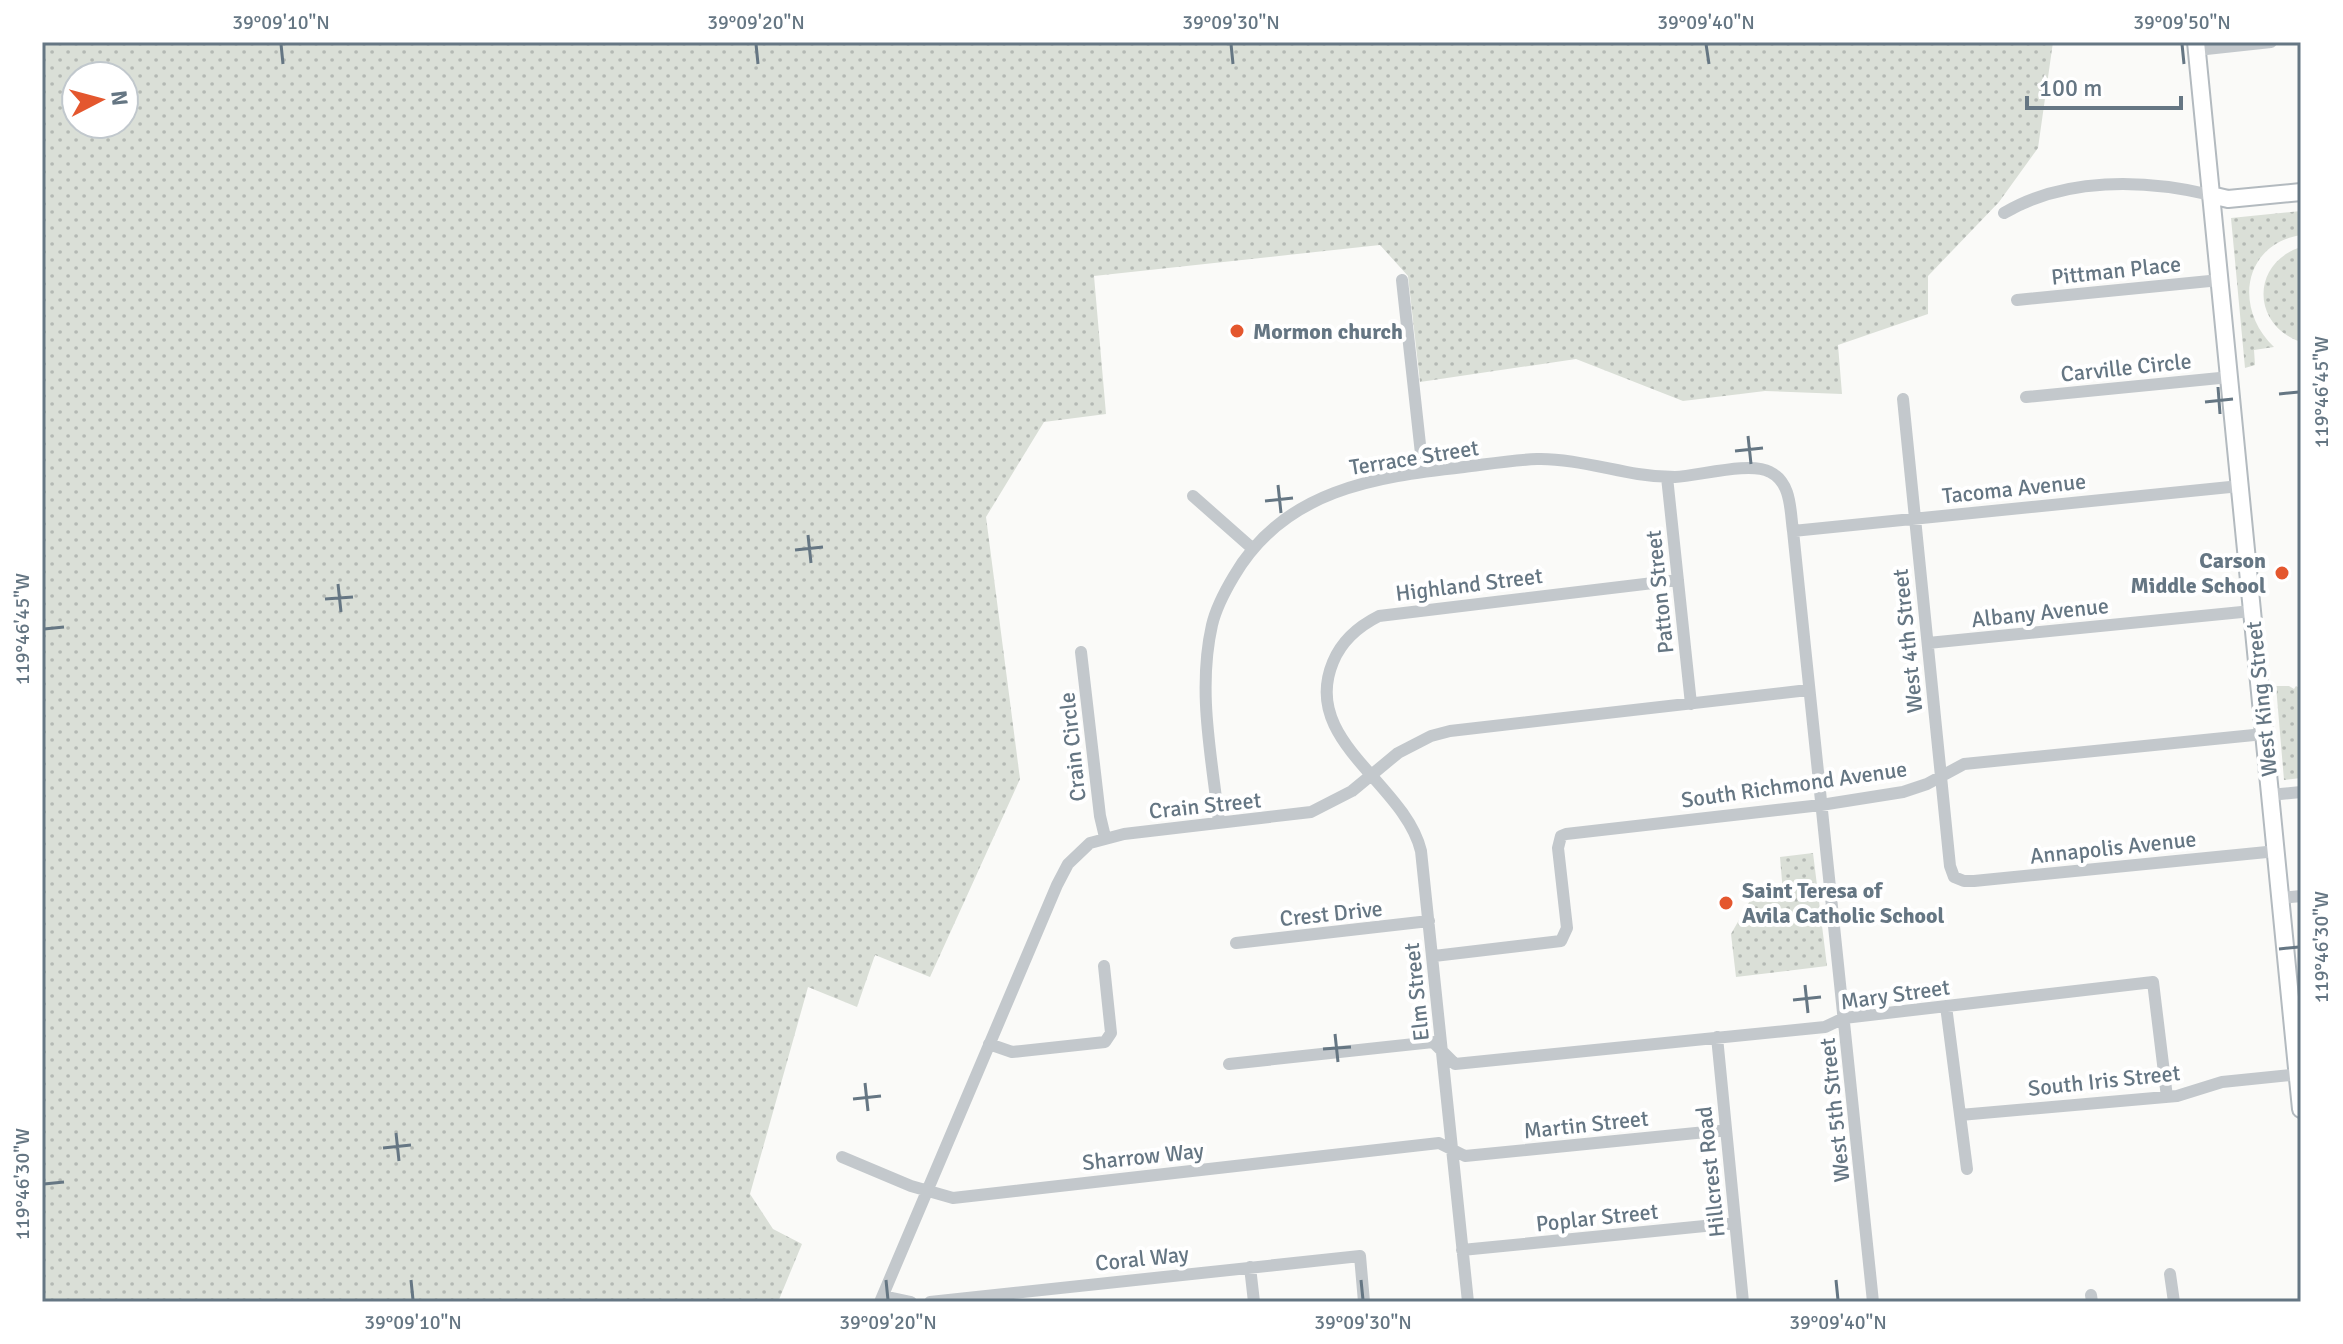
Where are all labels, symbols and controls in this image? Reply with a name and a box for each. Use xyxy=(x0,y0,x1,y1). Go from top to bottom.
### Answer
text: 39°09'10"N xyxy=(232,10,330,35)
text: 39°09'20"N xyxy=(707,10,805,35)
text: 39°09'30"N xyxy=(1182,10,1280,35)
text: 39°09'40"N xyxy=(1657,10,1755,35)
text: 39°09'50"N xyxy=(2133,10,2231,35)
north arrow xyxy=(60,60,140,140)
scale bar xyxy=(2027,60,2181,110)
text: 100 m xyxy=(2039,73,2102,103)
text: N xyxy=(105,89,134,107)
street label: Pittman Place xyxy=(2050,250,2182,291)
place label: Mormon church xyxy=(1253,318,1403,345)
marker: Mormon church xyxy=(1228,322,1246,340)
text: 119°46'45"W xyxy=(2309,336,2334,448)
street label: Carville Circle xyxy=(2059,347,2193,388)
street label: Terrace Street xyxy=(1348,434,1481,481)
street label: Tacoma Avenue xyxy=(1941,468,2087,509)
street label: Patton Street xyxy=(1640,529,1679,655)
place label: Carson Middle School xyxy=(2130,547,2266,599)
street label: Highland Street xyxy=(1394,562,1544,607)
marker: Carson Middle School xyxy=(2273,564,2291,582)
street label: West 4th Street xyxy=(1886,567,1928,714)
text: 119°46'45"W xyxy=(10,573,35,685)
street label: Albany Avenue xyxy=(1970,592,2110,633)
street label: West King Street xyxy=(2240,620,2283,778)
street label: Crain Circle xyxy=(1053,691,1092,803)
street label: South Richmond Avenue xyxy=(1679,755,1909,814)
street label: Crain Street xyxy=(1148,786,1263,825)
street label: Annapolis Avenue xyxy=(2028,825,2198,870)
place label: Saint Teresa of Avila Catholic School xyxy=(1742,877,1945,929)
text: 119°46'30"W xyxy=(2309,891,2334,1003)
marker: Saint Teresa of Avila Catholic School xyxy=(1717,894,1735,912)
street label: Crest Drive xyxy=(1278,895,1384,932)
street label: Elm Street xyxy=(1398,941,1435,1042)
street label: Mary Street xyxy=(1839,973,1952,1016)
street label: West 5th Street xyxy=(1813,1036,1855,1183)
street label: South Iris Street xyxy=(2027,1059,2182,1102)
street label: Martin Street xyxy=(1522,1104,1650,1144)
street label: Hillcrest Road xyxy=(1690,1105,1731,1239)
text: 119°46'30"W xyxy=(10,1128,35,1240)
street label: Sharrow Way xyxy=(1081,1137,1206,1176)
street label: Poplar Street xyxy=(1535,1198,1660,1237)
street label: Coral Way xyxy=(1094,1240,1191,1277)
text: 39°09'10"N xyxy=(364,1310,462,1335)
text: 39°09'20"N xyxy=(839,1310,937,1335)
text: 39°09'30"N xyxy=(1314,1310,1412,1335)
text: 39°09'40"N xyxy=(1789,1310,1887,1335)

